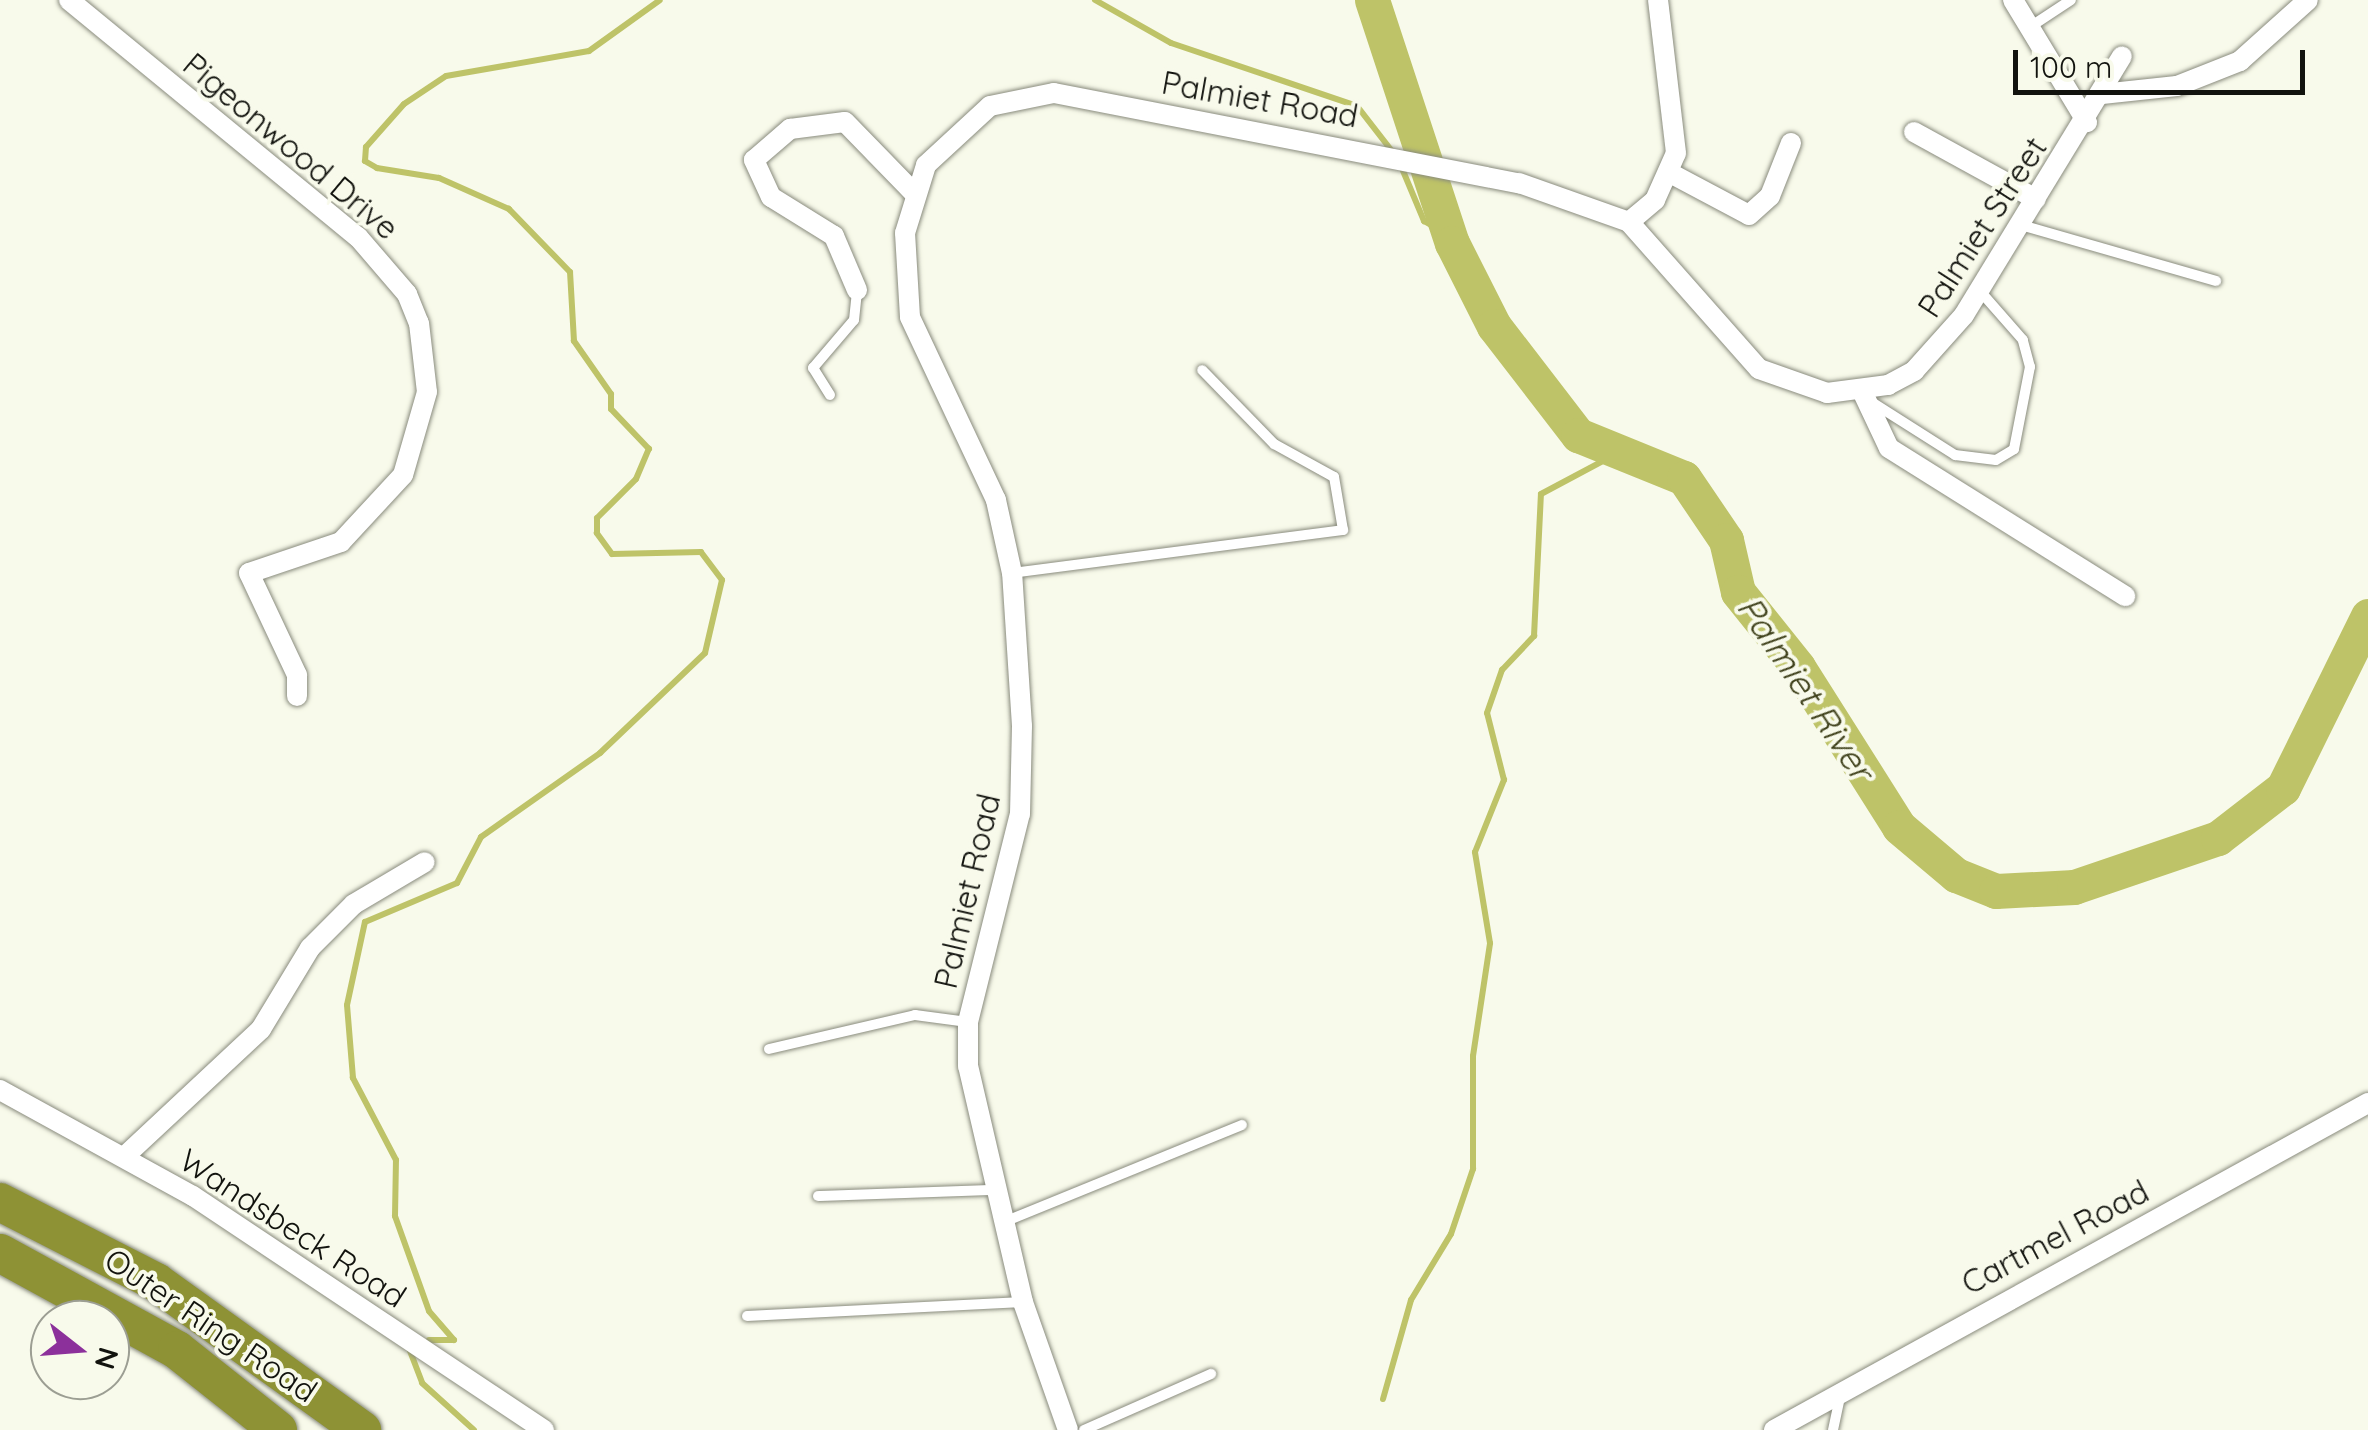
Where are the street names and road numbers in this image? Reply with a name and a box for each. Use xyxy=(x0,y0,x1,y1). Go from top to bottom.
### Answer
street label: Pigeonwood Drive xyxy=(176,45,406,247)
street label: Palmiet Road xyxy=(1159,63,1361,135)
street label: Palmiet Street xyxy=(1910,130,2054,324)
street label: Palmiet Road xyxy=(926,790,1008,992)
street label: Wandsbeck Road xyxy=(173,1140,413,1316)
street label: Cartmel Road xyxy=(1955,1172,2155,1302)
street label: Outer Ring Road xyxy=(98,1240,324,1410)

